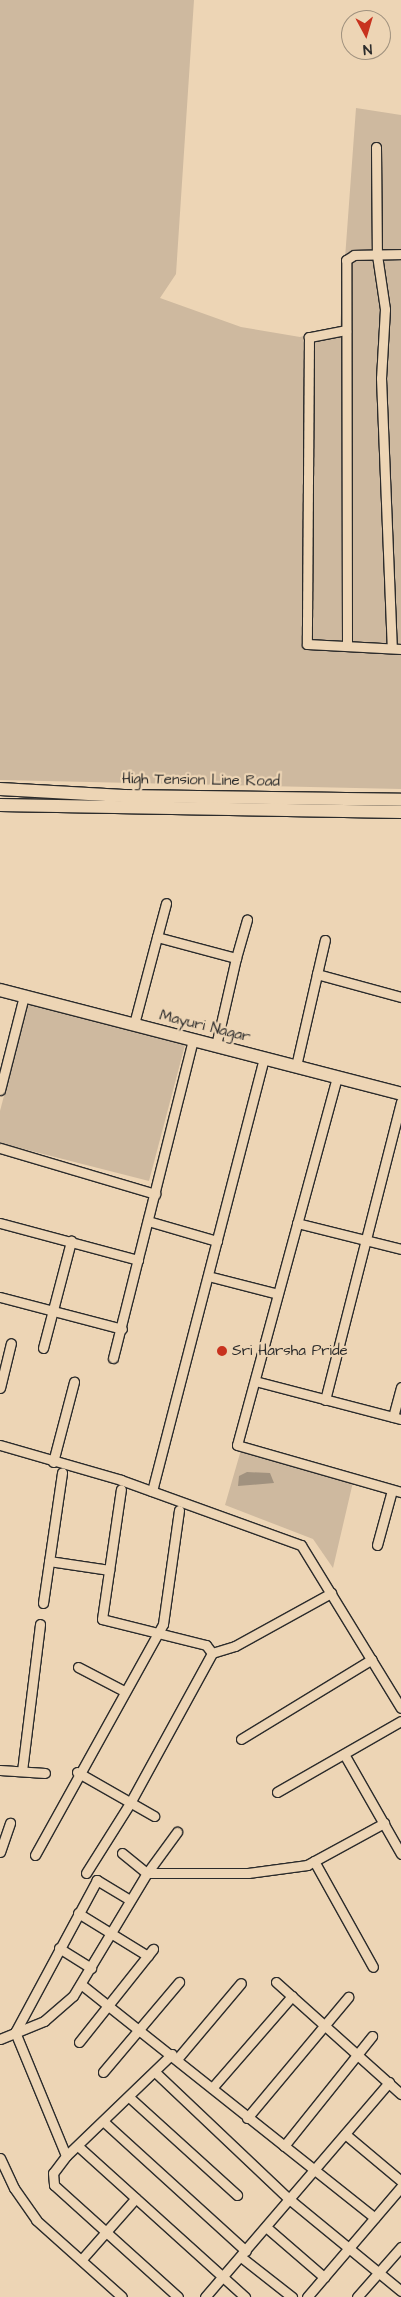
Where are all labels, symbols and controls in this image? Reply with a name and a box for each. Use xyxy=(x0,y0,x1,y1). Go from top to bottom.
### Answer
north arrow xyxy=(341,10,391,60)
text: N xyxy=(362,39,373,59)
street label: High Tension Line Road xyxy=(122,770,280,790)
street label: Mayuri Nagar xyxy=(158,1006,252,1046)
place label: Sri Harsha Pride xyxy=(232,1342,348,1360)
marker: Sri Harsha Pride xyxy=(216,1345,228,1357)

